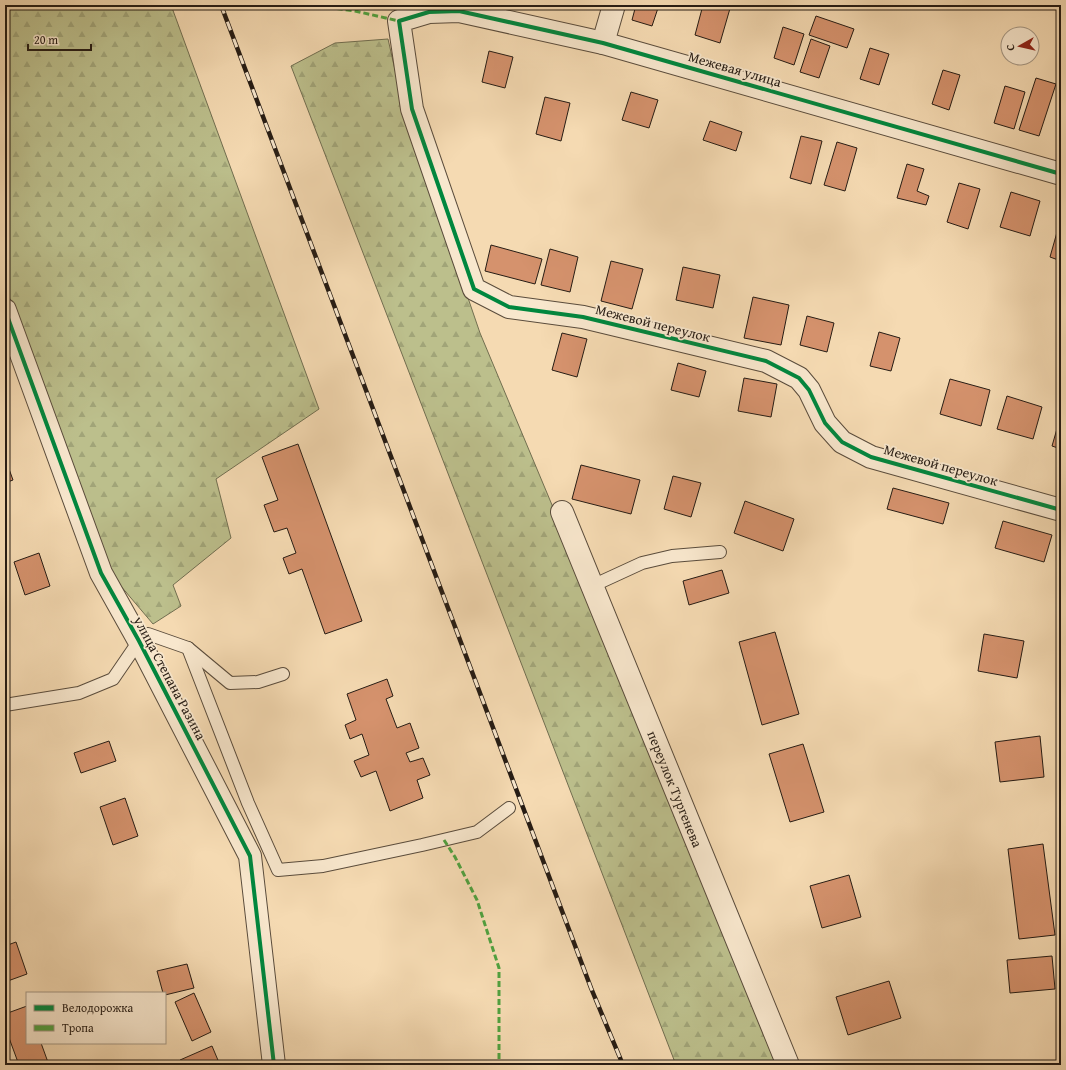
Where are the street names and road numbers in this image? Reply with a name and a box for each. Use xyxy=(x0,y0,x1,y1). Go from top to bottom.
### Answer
street label: Межевая улица xyxy=(686,46,784,92)
street label: Межевой переулок xyxy=(593,299,713,347)
street label: Межевой переулок xyxy=(882,439,1001,491)
street label: улица Степана Разина xyxy=(128,612,211,744)
street label: переулок Тургенева xyxy=(642,728,708,851)

